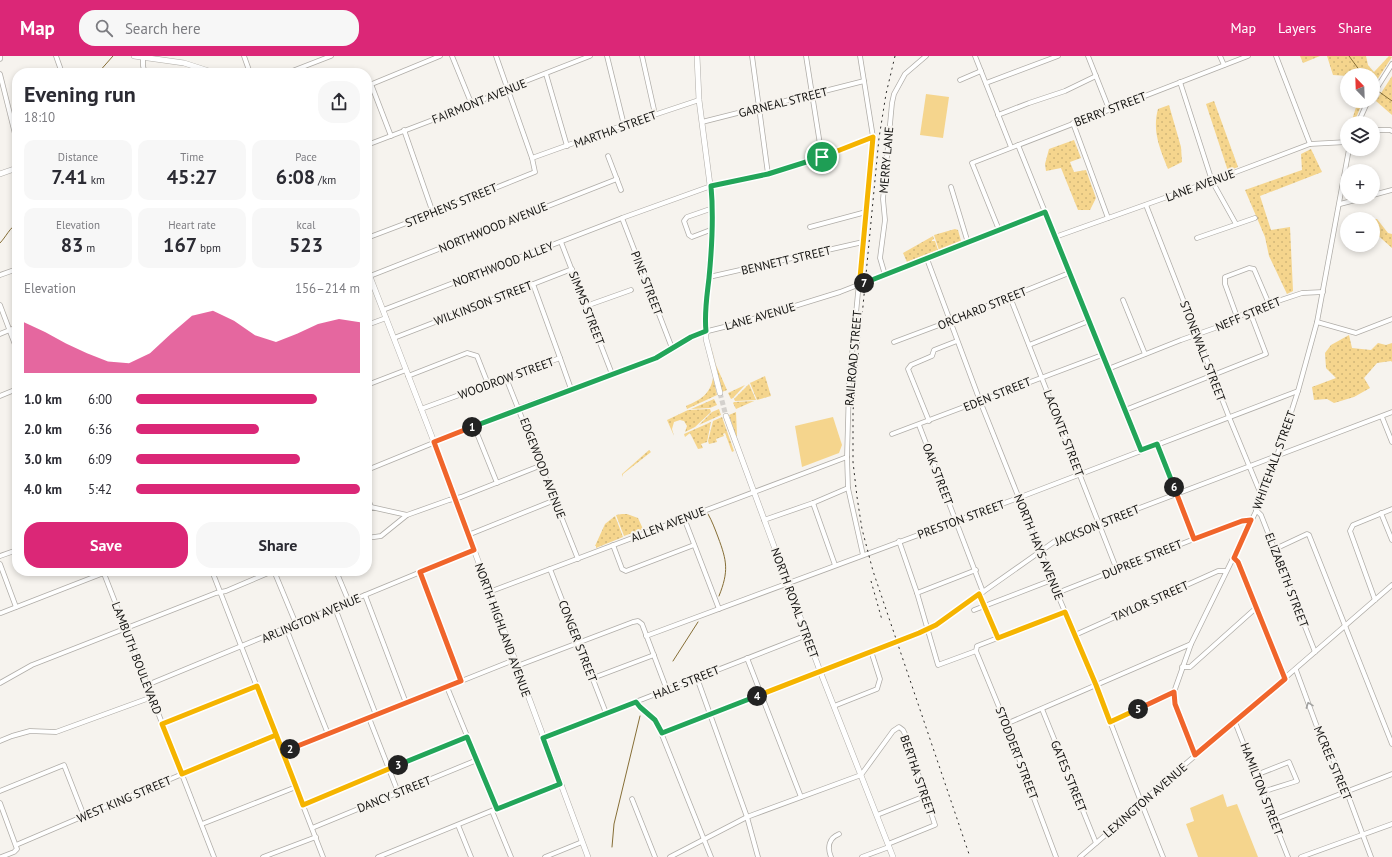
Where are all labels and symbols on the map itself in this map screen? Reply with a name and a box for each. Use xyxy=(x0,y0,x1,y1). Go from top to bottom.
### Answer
north arrow xyxy=(1340,68,1380,108)
street label: FAIRMONT AVENUE xyxy=(430,75,528,127)
street label: GARNEAL STREET xyxy=(737,84,830,120)
street label: BERRY STREET xyxy=(1072,88,1149,130)
street label: MARTHA STREET xyxy=(572,107,659,151)
street label: MERRY LANE xyxy=(876,126,896,194)
pin xyxy=(805,140,839,174)
street label: LANE AVENUE xyxy=(1163,166,1237,204)
street label: STEPHENS STREET xyxy=(403,180,500,230)
street label: NORTHWOOD AVENUE xyxy=(436,198,550,256)
street label: NORTHWOOD ALLEY xyxy=(450,238,556,290)
street label: BENNETT STREET xyxy=(739,242,833,278)
street label: PINE STREET xyxy=(628,249,666,318)
street label: SIMMS STREET xyxy=(566,269,608,347)
pin: 7 xyxy=(854,273,874,293)
street label: WILKINSON STREET xyxy=(432,277,535,329)
street label: ORCHARD STREET xyxy=(935,283,1029,333)
street label: NEFF STREET xyxy=(1213,293,1283,335)
street label: LANE AVENUE xyxy=(723,299,797,333)
street label: STONEWALL STREET xyxy=(1177,299,1229,404)
street label: RAILROAD STREET xyxy=(841,309,865,406)
street label: WOODROW STREET xyxy=(456,354,556,402)
street label: EDEN STREET xyxy=(961,373,1033,414)
street label: LACONTE STREET xyxy=(1041,387,1088,479)
street label: WHITEHALL STREET xyxy=(1249,408,1299,512)
street label: EDGEWOOD AVENUE xyxy=(517,415,569,521)
pin: 1 xyxy=(462,417,482,437)
street label: OAK STREET xyxy=(919,441,957,507)
pin: 6 xyxy=(1164,477,1184,497)
street label: NORTH HAYS AVENUE xyxy=(1011,492,1067,602)
street label: PRESTON STREET xyxy=(915,496,1007,542)
street label: JACKSON STREET xyxy=(1052,501,1142,549)
street label: ALLEN AVENUE xyxy=(629,503,707,545)
street label: ELIZABETH STREET xyxy=(1262,530,1312,630)
street label: DUPREE STREET xyxy=(1100,536,1185,582)
street label: NORTH ROYAL STREET xyxy=(768,546,822,661)
street label: NORTH HIGHLAND AVENUE xyxy=(472,561,534,699)
street label: TAYLOR STREET xyxy=(1109,577,1191,625)
street label: ARLINGTON AVENUE xyxy=(259,590,363,646)
street label: CONGER STREET xyxy=(555,598,601,684)
street label: LAMBUTH BOULEVARD xyxy=(109,600,165,717)
street label: HALE STREET xyxy=(650,662,722,702)
pin: 4 xyxy=(747,686,767,706)
pin: 5 xyxy=(1128,699,1148,719)
one-way arrow xyxy=(1305,702,1313,709)
street label: STODDERT STREET xyxy=(992,704,1042,802)
street label: MCREE STREET xyxy=(1311,724,1356,803)
street label: BERTHA STREET xyxy=(897,733,939,817)
street label: GATES STREET xyxy=(1048,738,1090,814)
pin: 2 xyxy=(280,739,300,759)
street label: HAMILTON STREET xyxy=(1237,741,1287,838)
pin: 3 xyxy=(388,755,408,775)
street label: LEXINGTON AVENUE xyxy=(1100,759,1190,841)
street label: WEST KING STREET xyxy=(74,772,174,826)
street label: DANCY STREET xyxy=(355,772,433,816)

